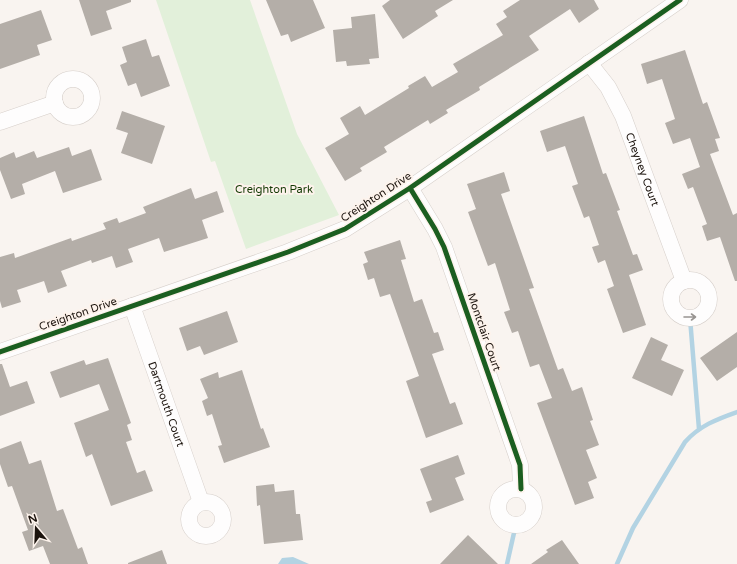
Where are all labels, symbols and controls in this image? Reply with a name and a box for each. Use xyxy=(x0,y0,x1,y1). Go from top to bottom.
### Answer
street label: Cheyney Court xyxy=(623,131,662,208)
street label: Creighton Drive xyxy=(338,169,414,225)
park label: Creighton Park xyxy=(235,183,313,196)
street label: Montclair Court xyxy=(465,291,503,373)
street label: Creighton Drive xyxy=(37,295,119,333)
one-way arrow xyxy=(683,313,696,321)
street label: Dartmouth Court xyxy=(146,360,188,448)
north arrow xyxy=(16,508,56,548)
text: N xyxy=(27,511,39,527)

